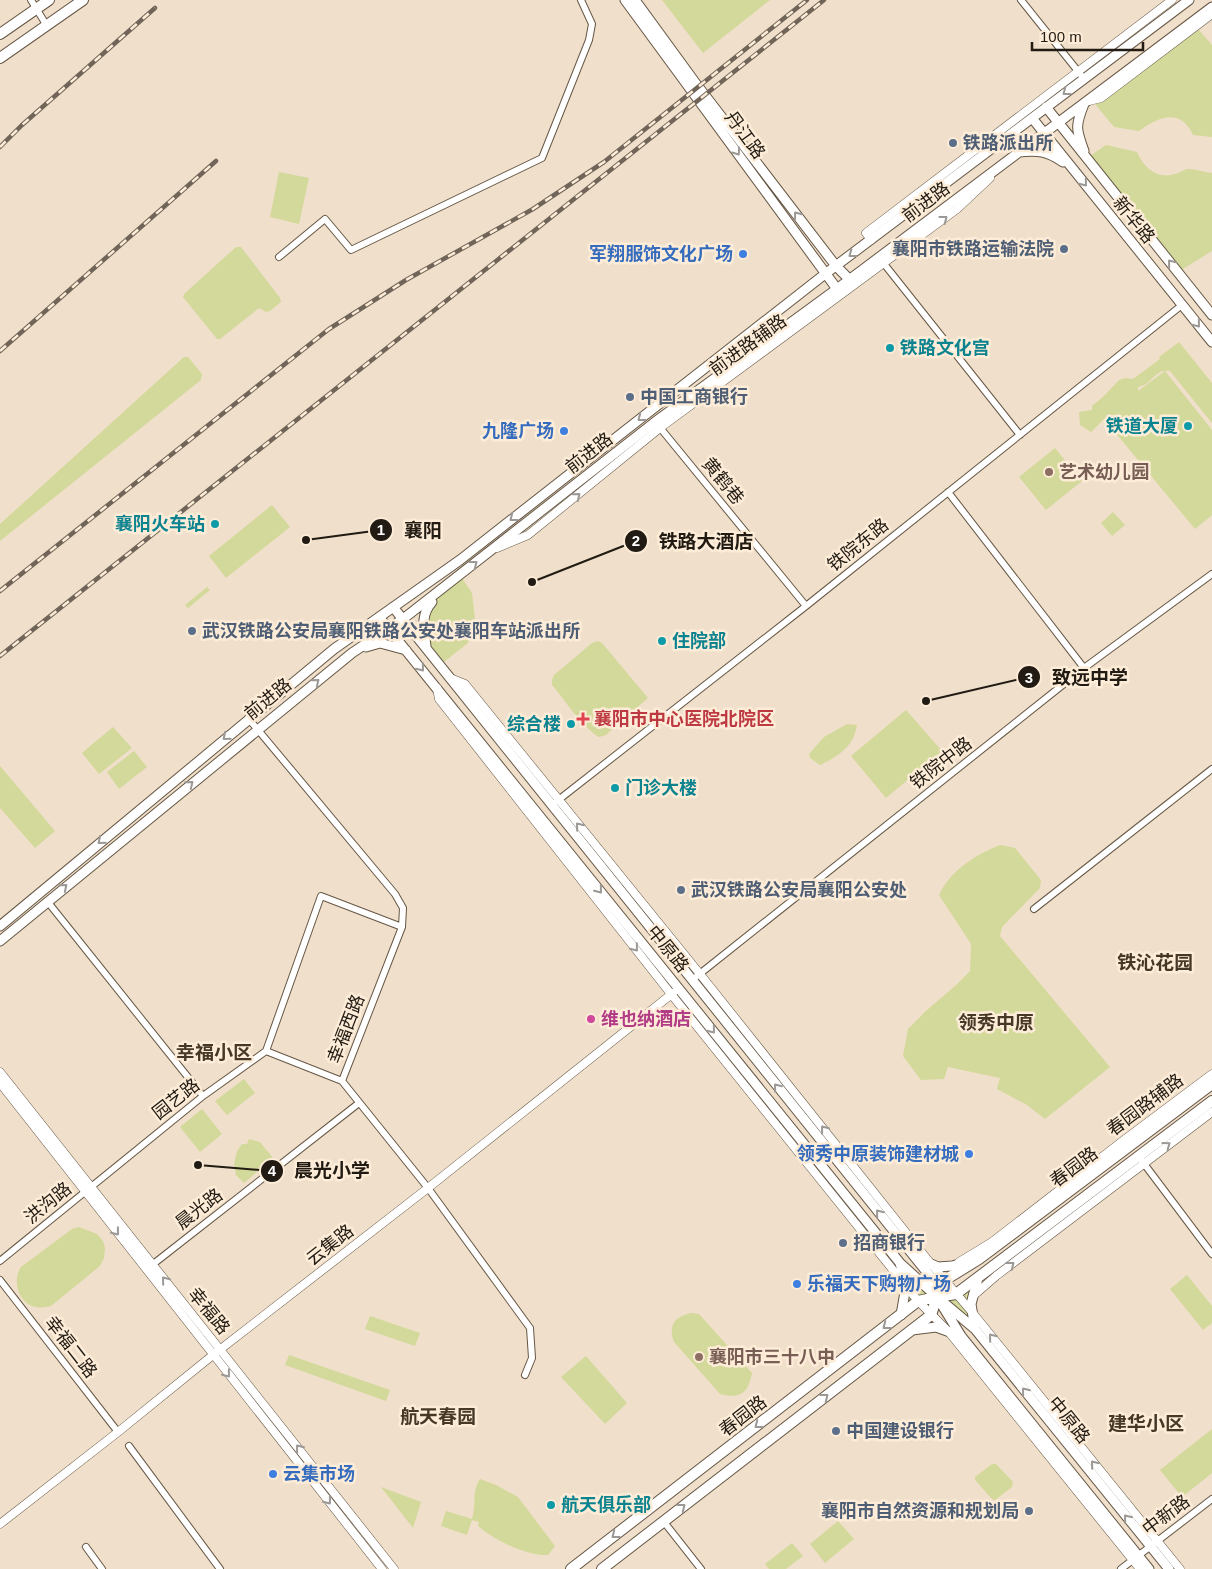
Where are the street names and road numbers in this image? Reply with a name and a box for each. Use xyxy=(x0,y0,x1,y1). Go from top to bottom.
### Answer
street label: 丹江路 xyxy=(721,107,769,163)
street label: 前进路 xyxy=(898,178,954,226)
street label: 新华路 xyxy=(1109,193,1159,247)
street label: 前进路辅路 xyxy=(706,310,790,380)
street label: 前进路 xyxy=(562,428,616,478)
street label: 黄鹤巷 xyxy=(698,454,748,508)
street label: 铁院东路 xyxy=(824,515,892,575)
street label: 前进路 xyxy=(241,674,295,724)
street label: 铁院中路 xyxy=(906,733,976,793)
street label: 中原路 xyxy=(643,922,693,976)
street label: 幸福西路 xyxy=(324,992,368,1066)
street label: 春园路辅路 xyxy=(1103,1070,1187,1140)
street label: 园艺路 xyxy=(149,1074,203,1124)
street label: 春园路 xyxy=(1046,1143,1102,1191)
street label: 洪沟路 xyxy=(21,1178,75,1228)
street label: 晨光路 xyxy=(172,1184,226,1234)
street label: 云集路 xyxy=(303,1220,357,1270)
street label: 幸福路 xyxy=(184,1284,234,1338)
street label: 幸福二路 xyxy=(41,1312,101,1382)
street label: 春园路 xyxy=(716,1391,770,1441)
street label: 中原路 xyxy=(1044,1393,1094,1447)
street label: 中新路 xyxy=(1138,1491,1194,1539)

